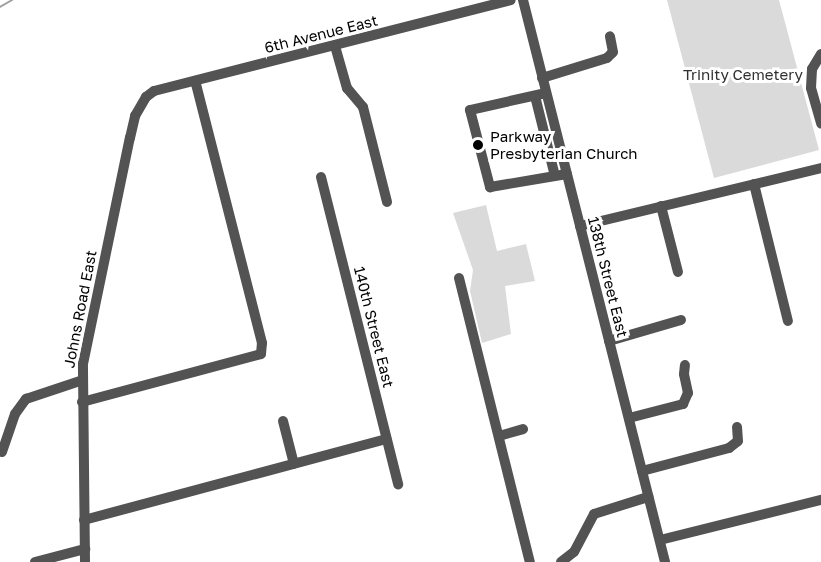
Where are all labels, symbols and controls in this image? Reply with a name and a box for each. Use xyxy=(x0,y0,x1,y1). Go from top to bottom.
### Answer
street label: 6th Avenue East xyxy=(262,11,380,57)
park label: Trinity Cemetery xyxy=(683,66,803,84)
place label: Parkway Presbyterian Church xyxy=(490,127,638,162)
marker: Parkway Presbyterian Church xyxy=(471,138,485,152)
street label: 138th Street East xyxy=(584,215,632,339)
street label: Johns Road East xyxy=(60,249,100,369)
street label: 140th Street East xyxy=(350,265,398,389)

